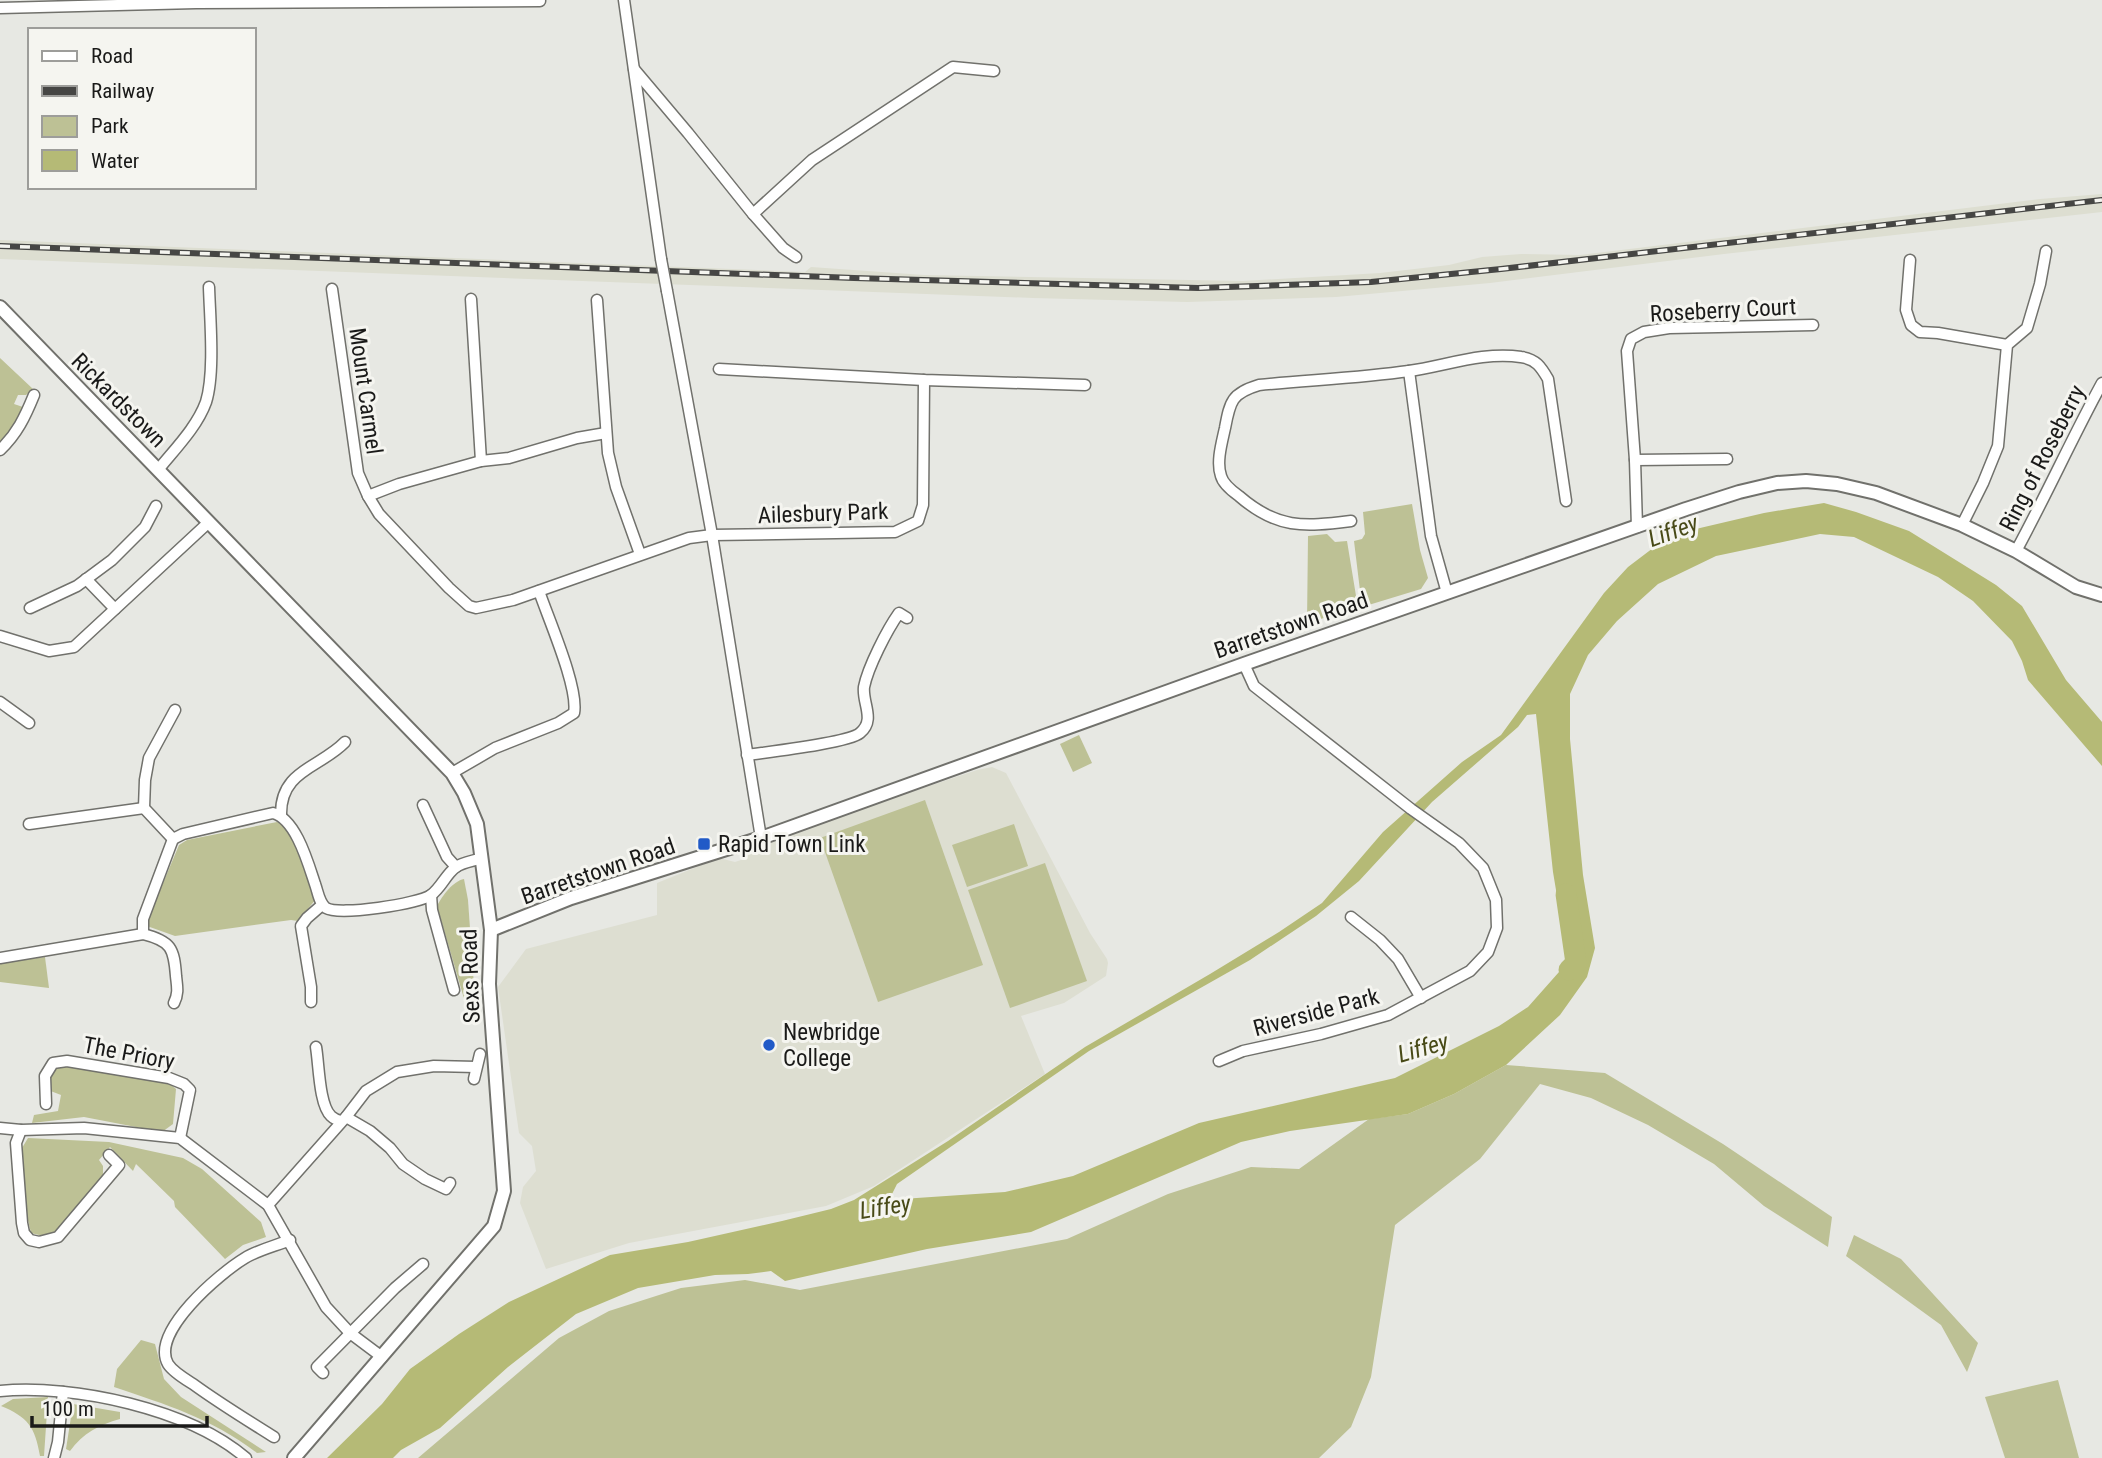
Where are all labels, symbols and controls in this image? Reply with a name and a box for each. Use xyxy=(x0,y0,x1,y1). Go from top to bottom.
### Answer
legend xyxy=(28,28,256,189)
text: Road xyxy=(91,44,133,68)
text: Railway xyxy=(91,79,154,103)
text: Park xyxy=(91,114,129,138)
text: Water xyxy=(91,149,139,173)
street label: Roseberry Court xyxy=(1649,293,1797,328)
street label: Mount Carmel xyxy=(343,326,388,456)
street label: Rickardstown xyxy=(66,348,171,453)
street label: Ring of Roseberry xyxy=(1994,380,2091,536)
street label: Ailesbury Park xyxy=(757,498,889,529)
water label: Liffey xyxy=(1644,509,1703,553)
street label: Barretstown Road xyxy=(1211,586,1372,664)
place label: Rapid Town Link xyxy=(718,831,866,858)
street label: Barretstown Road xyxy=(518,832,679,910)
marker: Rapid Town Link xyxy=(696,836,712,852)
street label: Sexs Road xyxy=(455,928,486,1024)
street label: Riverside Park xyxy=(1250,983,1383,1042)
place label: Newbridge College xyxy=(783,1019,880,1072)
water label: Liffey xyxy=(1394,1027,1453,1069)
street label: The Priory xyxy=(81,1031,177,1076)
marker: Newbridge College xyxy=(761,1037,777,1053)
water label: Liffey xyxy=(857,1189,914,1225)
scale bar xyxy=(32,1384,206,1428)
text: 100 m xyxy=(42,1397,94,1421)

